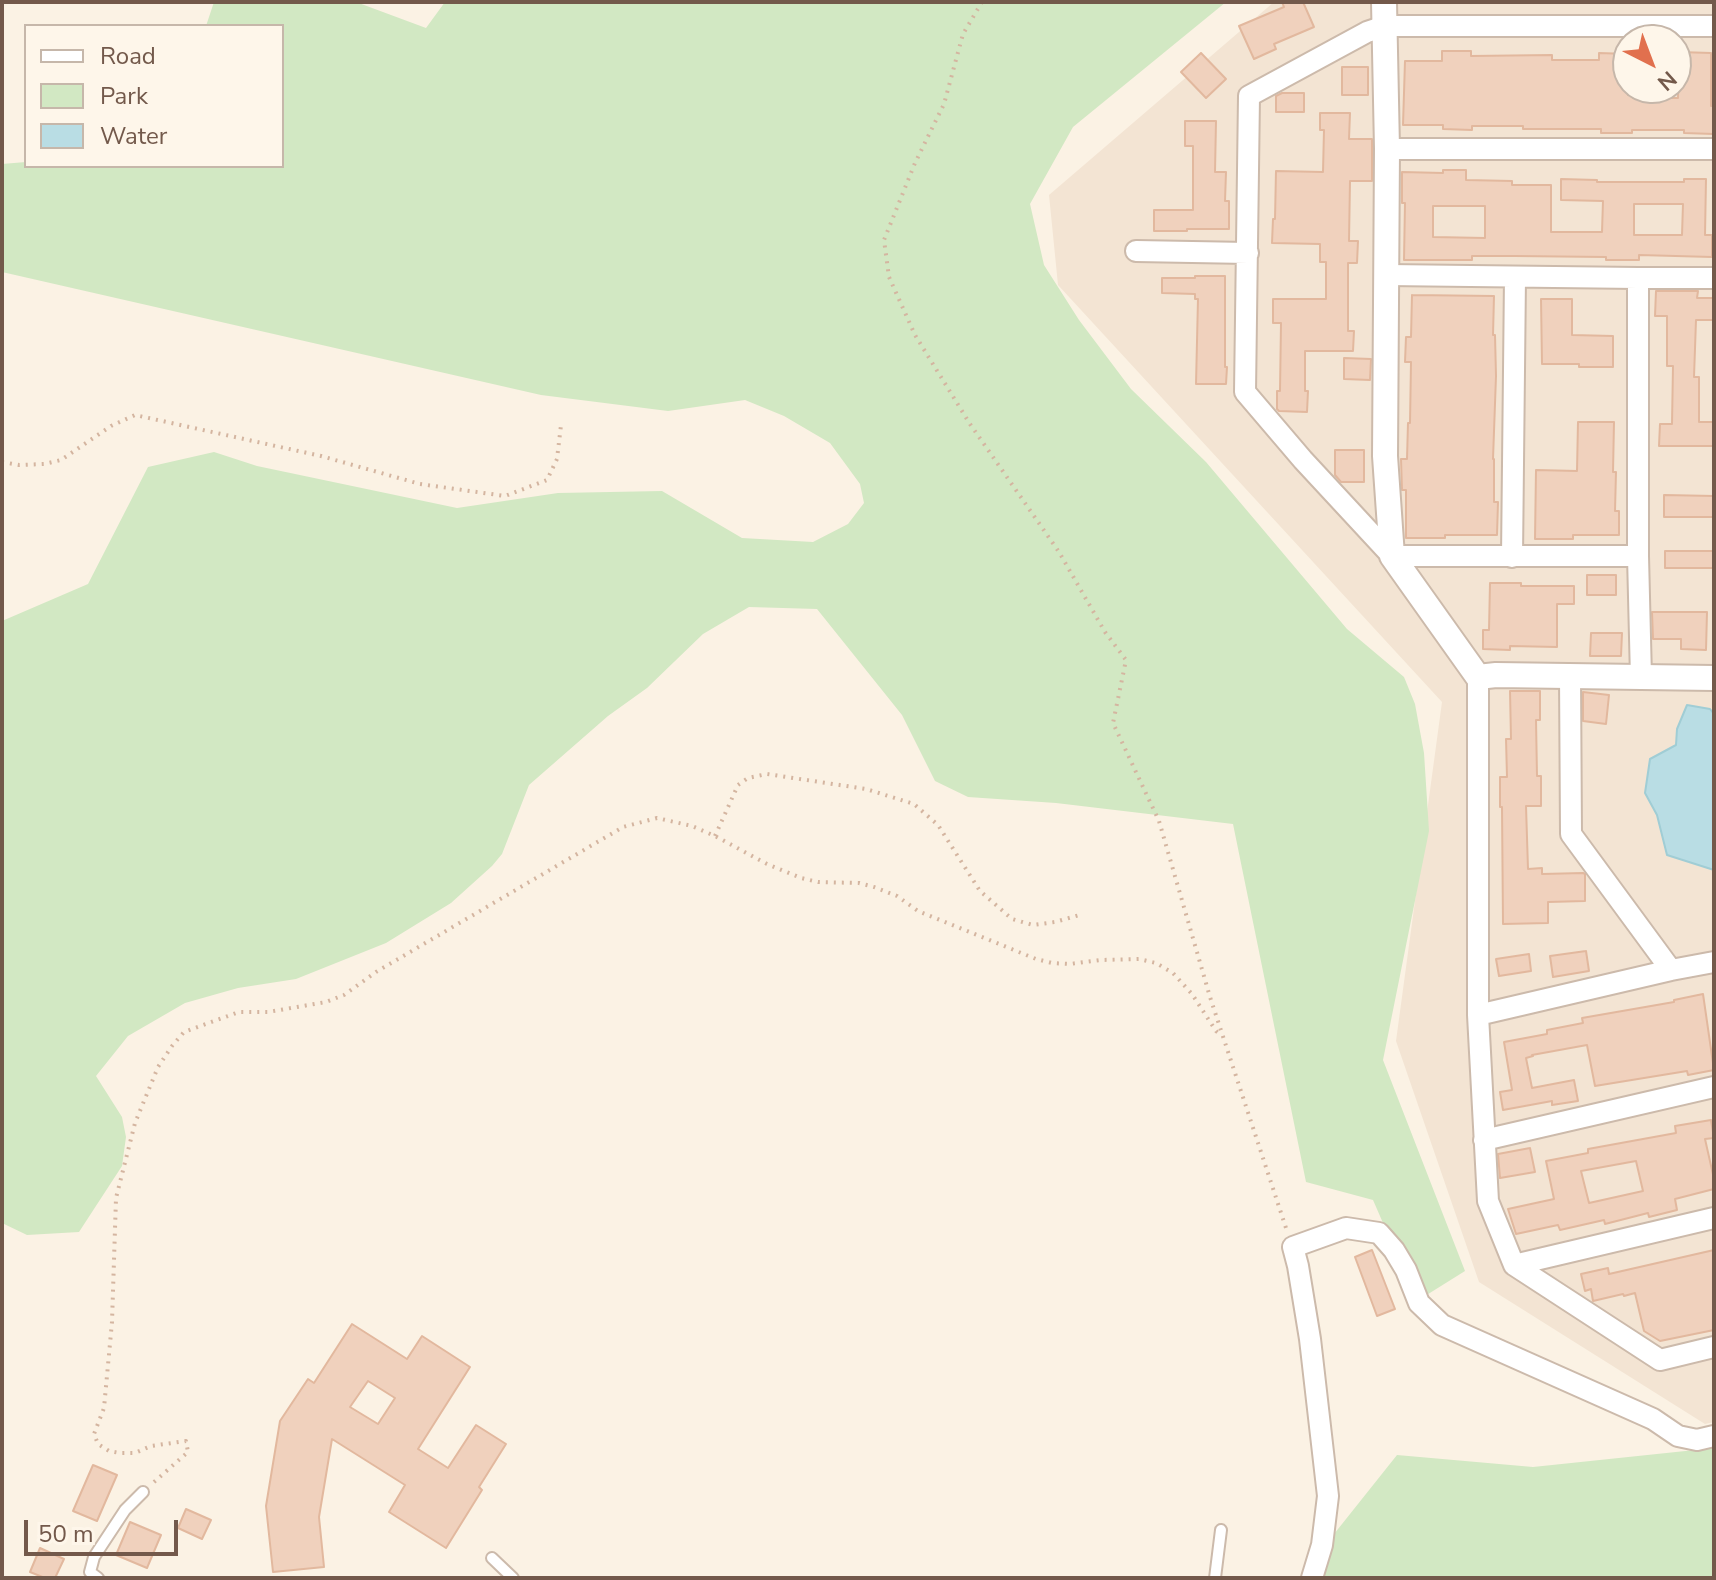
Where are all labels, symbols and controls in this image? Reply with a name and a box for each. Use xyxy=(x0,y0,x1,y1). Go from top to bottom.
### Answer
legend xyxy=(24,24,284,168)
north arrow xyxy=(1612,24,1692,104)
text: Road xyxy=(100,40,156,72)
text: N xyxy=(1651,64,1683,97)
text: Park xyxy=(100,80,148,112)
text: Water xyxy=(100,120,167,152)
scale bar xyxy=(28,1504,182,1554)
text: 50 m xyxy=(38,1518,94,1550)

